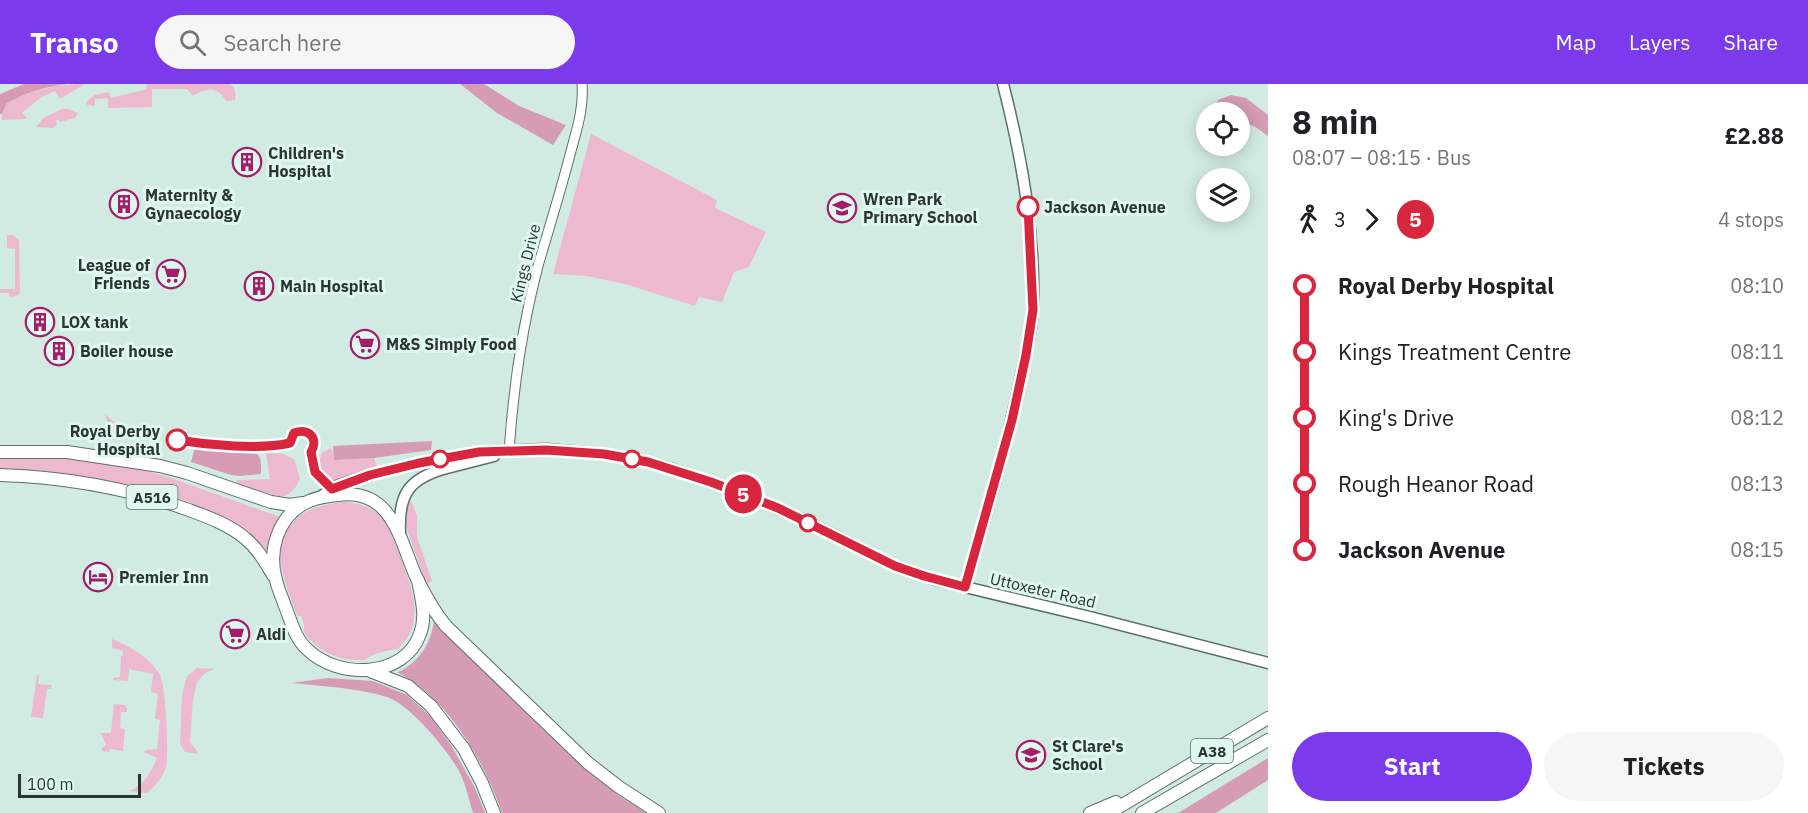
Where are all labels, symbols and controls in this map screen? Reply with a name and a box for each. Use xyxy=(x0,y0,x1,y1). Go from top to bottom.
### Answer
search box xyxy=(155,15,575,69)
text: Transo xyxy=(30,24,119,61)
icon: search xyxy=(176,26,209,59)
text: Search here xyxy=(224,28,342,57)
text: Map xyxy=(1556,28,1596,56)
text: Layers xyxy=(1629,28,1691,56)
text: Share xyxy=(1724,28,1778,56)
text: 8 min xyxy=(1292,100,1378,143)
map controls xyxy=(1196,102,1250,222)
button: locate xyxy=(1196,102,1250,156)
text: £2.88 xyxy=(1725,121,1784,150)
place label: Children's Hospital xyxy=(268,143,344,181)
text: 08:07 – 08:15 · Bus xyxy=(1292,144,1471,171)
building icon: Children's Hospital xyxy=(231,146,263,178)
button: layers xyxy=(1196,168,1250,222)
place label: Maternity & Gynaecology xyxy=(145,185,242,223)
building icon: Maternity & Gynaecology xyxy=(108,188,140,220)
place label: Wren Park Primary School xyxy=(863,189,978,227)
school or university icon: Wren Park Primary School xyxy=(826,192,858,224)
marker: Jackson Avenue xyxy=(1017,196,1039,218)
place label: Jackson Avenue xyxy=(1044,197,1166,217)
icon: walk xyxy=(1292,203,1325,236)
icon: forward xyxy=(1355,203,1388,236)
text: 5 xyxy=(1409,205,1422,233)
text: 3 xyxy=(1334,206,1346,233)
text: 4 stops xyxy=(1718,206,1784,233)
street label: Kings Drive xyxy=(506,221,544,304)
place label: League of Friends xyxy=(78,255,150,293)
supermarket icon: League of Friends xyxy=(155,258,187,290)
building icon: Main Hospital xyxy=(243,270,275,302)
text: Royal Derby Hospital xyxy=(1338,271,1554,300)
text: 08:10 xyxy=(1730,272,1784,299)
place label: Main Hospital xyxy=(280,276,383,296)
building icon: LOX tank xyxy=(24,306,56,338)
place label: LOX tank xyxy=(61,312,129,332)
supermarket icon: M&S Simply Food xyxy=(349,328,381,360)
place label: M&S Simply Food xyxy=(386,334,517,354)
building icon: Boiler house xyxy=(43,335,75,367)
text: Kings Treatment Centre xyxy=(1338,337,1571,366)
text: 08:11 xyxy=(1730,338,1784,365)
place label: Boiler house xyxy=(80,341,174,361)
text: King's Drive xyxy=(1338,403,1454,432)
text: 08:12 xyxy=(1730,404,1784,431)
place label: Royal Derby Hospital xyxy=(70,421,160,459)
marker: Royal Derby Hospital xyxy=(166,429,188,451)
unlabelled marker xyxy=(431,450,449,468)
unlabelled marker xyxy=(623,450,641,468)
text: Rough Heanor Road xyxy=(1338,469,1534,498)
text: 08:13 xyxy=(1730,470,1784,497)
line badge: 5 xyxy=(724,474,762,514)
text: 5 xyxy=(737,480,749,508)
road number: A516 xyxy=(126,485,178,509)
unlabelled marker xyxy=(799,514,817,532)
text: Jackson Avenue xyxy=(1338,535,1506,564)
text: 08:15 xyxy=(1730,536,1784,563)
hotel icon: Premier Inn xyxy=(82,561,114,593)
place label: Premier Inn xyxy=(119,567,209,587)
street label: Uttoxeter Road xyxy=(988,568,1098,612)
supermarket icon: Aldi xyxy=(219,618,251,650)
place label: Aldi xyxy=(256,624,286,644)
button: Start xyxy=(1292,732,1532,801)
button: Tickets xyxy=(1544,732,1784,801)
place label: St Clare's School xyxy=(1052,736,1124,774)
school or university icon: St Clare's School xyxy=(1015,739,1047,771)
road number: A38 xyxy=(1191,739,1233,763)
scale bar xyxy=(18,771,141,798)
text: 100 m xyxy=(27,774,74,794)

